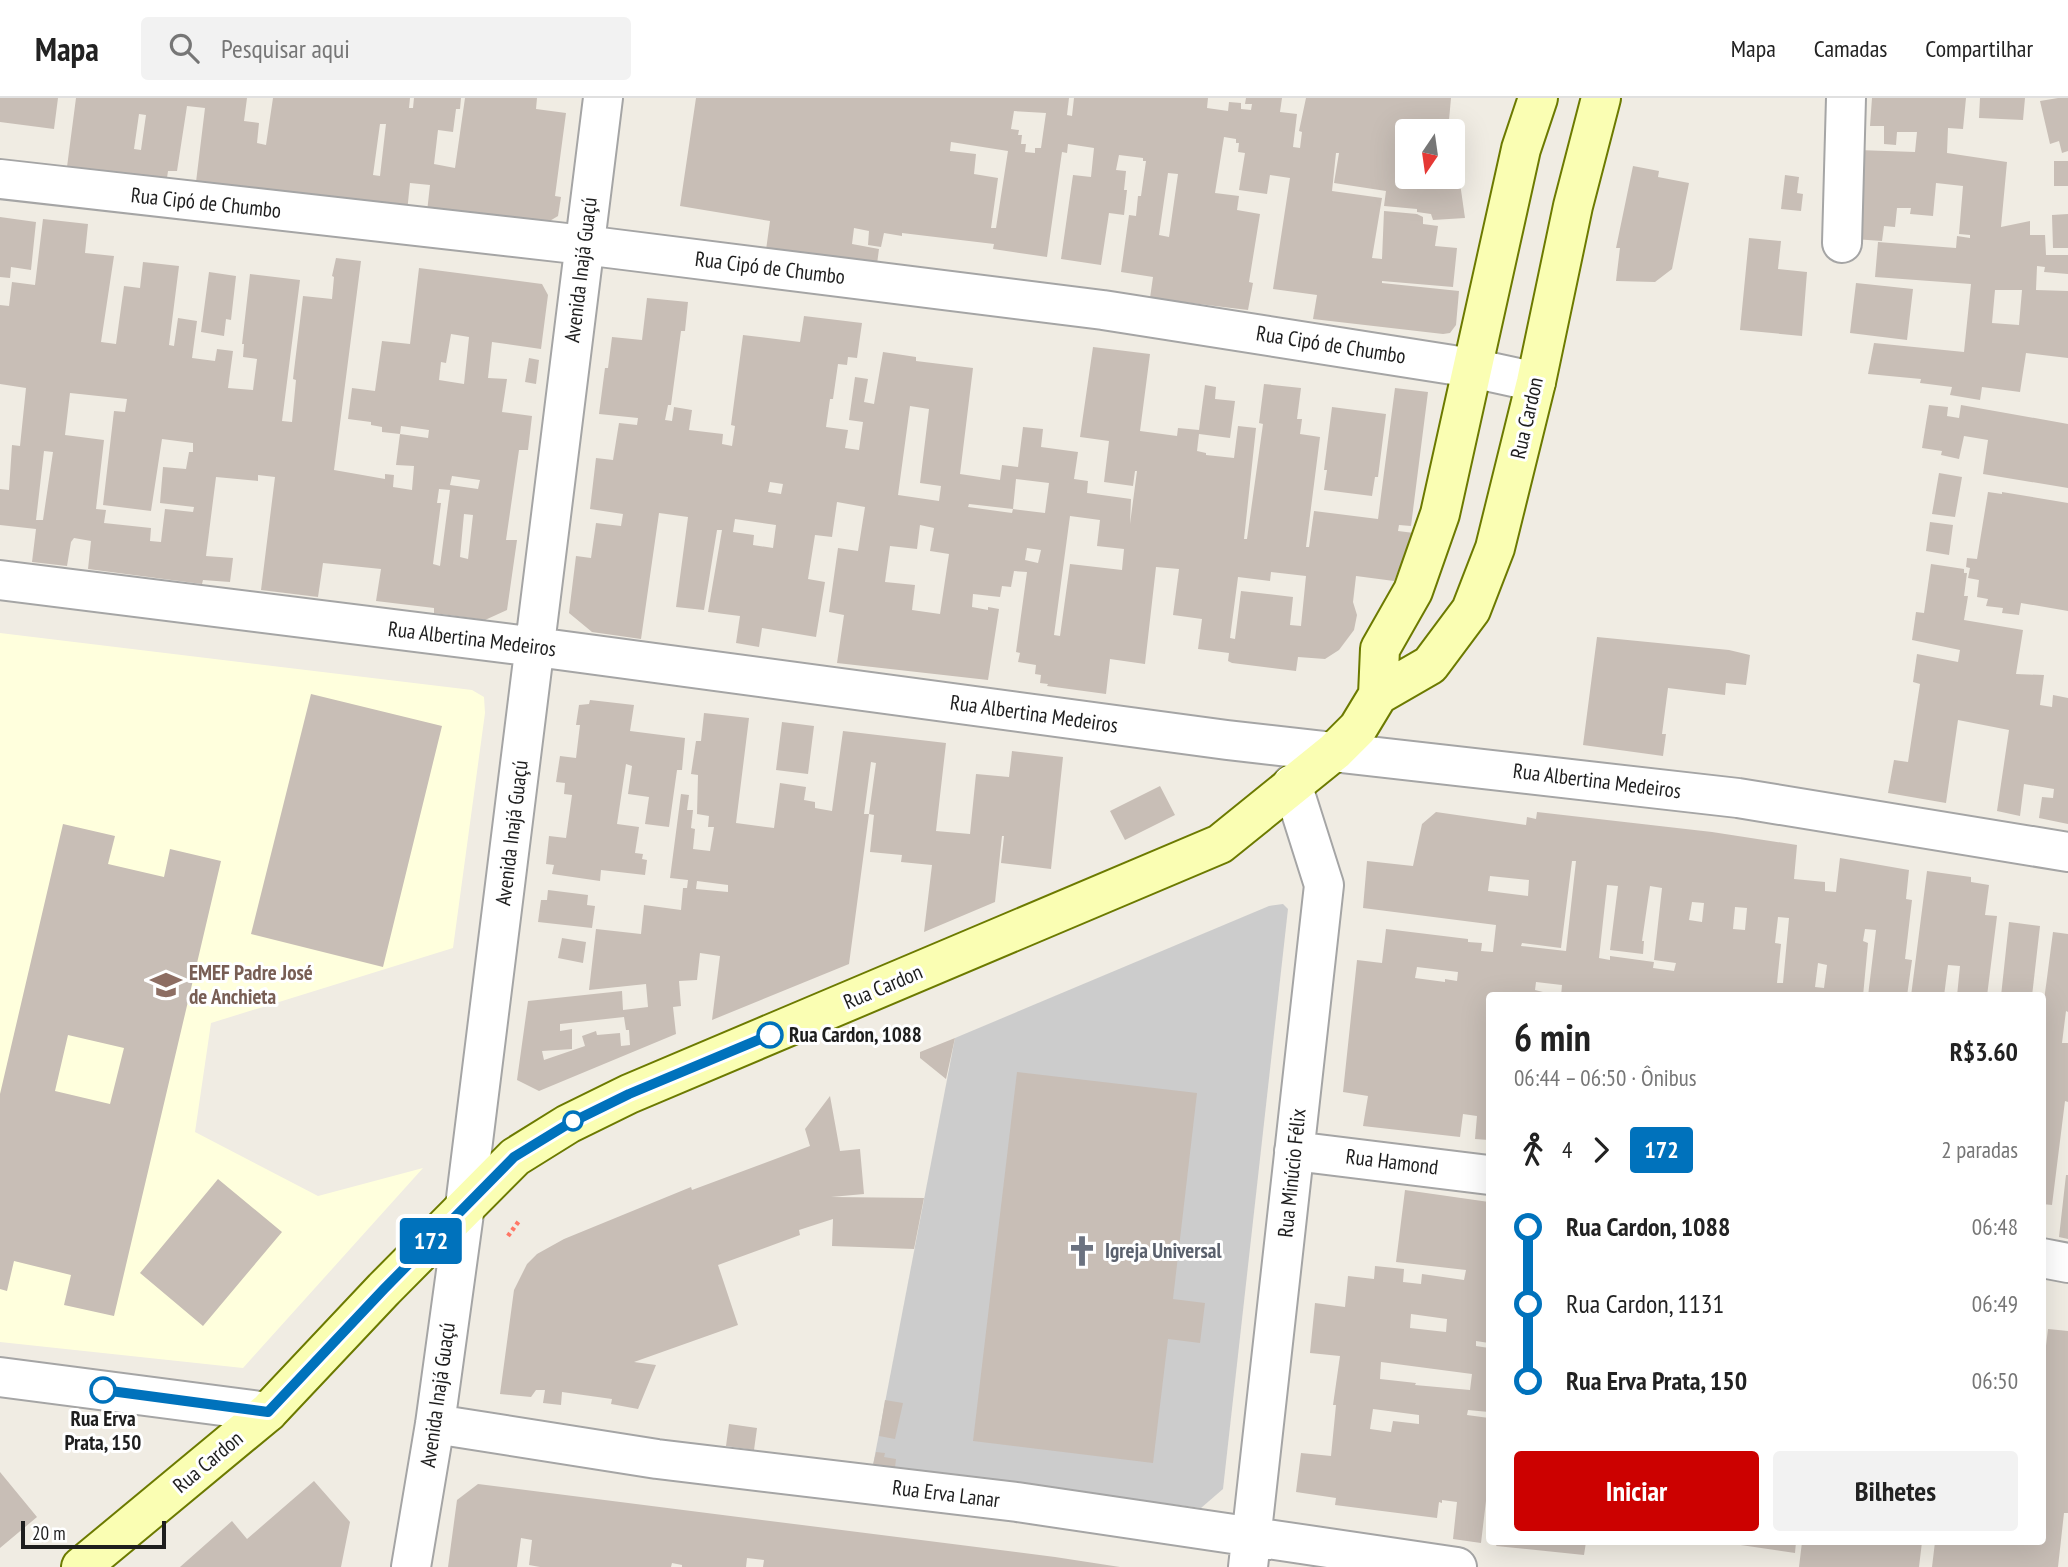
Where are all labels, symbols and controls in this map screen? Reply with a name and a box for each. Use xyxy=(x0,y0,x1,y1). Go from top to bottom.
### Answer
search box xyxy=(141,17,631,80)
text: Mapa xyxy=(35,27,99,70)
icon: search xyxy=(165,29,203,67)
text: Pesquisar aqui xyxy=(221,32,350,65)
text: Mapa xyxy=(1731,33,1776,64)
text: Camadas xyxy=(1814,33,1887,64)
text: Compartilhar xyxy=(1925,33,2033,64)
north arrow xyxy=(1395,119,1465,189)
map controls xyxy=(1395,119,1465,189)
street label: Rua Cipó de Chumbo xyxy=(130,181,283,224)
street label: Avenida Inajá Guaçú xyxy=(558,196,603,344)
street label: Rua Cipó de Chumbo xyxy=(694,245,847,290)
street label: Rua Cipó de Chumbo xyxy=(1254,319,1408,370)
street label: Rua Cardon xyxy=(1504,374,1549,461)
street label: Rua Albertina Medeiros xyxy=(387,615,558,662)
street label: Rua Albertina Medeiros xyxy=(948,688,1120,739)
street label: Rua Albertina Medeiros xyxy=(1512,757,1683,804)
street label: Avenida Inajá Guaçú xyxy=(489,759,534,907)
street label: Rua Cardon xyxy=(839,958,926,1015)
place label: EMEF Padre José de Anchieta xyxy=(189,959,313,1010)
school or university icon: EMEF Padre José de Anchieta xyxy=(149,968,183,1002)
text: 6 min xyxy=(1514,1012,1591,1061)
place label: Rua Cardon, 1088 xyxy=(789,1021,922,1048)
marker: Rua Cardon, 1088 xyxy=(757,1022,783,1048)
text: R$3.60 xyxy=(1950,1035,2018,1068)
text: 06:44 – 06:50 · Ônibus xyxy=(1514,1063,1697,1092)
street label: Rua Minúcio Félix xyxy=(1271,1107,1312,1239)
unlabelled marker xyxy=(563,1111,583,1131)
icon: walk xyxy=(1514,1131,1552,1169)
icon: forward xyxy=(1582,1131,1620,1169)
text: 172 xyxy=(1644,1134,1679,1165)
text: 4 xyxy=(1562,1135,1572,1164)
text: 2 paradas xyxy=(1941,1135,2018,1164)
street label: Rua Hamond xyxy=(1344,1142,1440,1181)
text: Rua Cardon, 1088 xyxy=(1566,1210,1730,1243)
text: 06:48 xyxy=(1972,1212,2018,1241)
line badge: 172 xyxy=(391,1218,471,1264)
text: 172 xyxy=(414,1225,448,1256)
church icon: Igreja Universal xyxy=(1065,1234,1099,1268)
place label: Igreja Universal xyxy=(1105,1237,1223,1264)
text: Rua Cardon, 1131 xyxy=(1566,1287,1724,1320)
text: 06:49 xyxy=(1972,1289,2018,1318)
street label: Avenida Inajá Guaçú xyxy=(414,1321,461,1469)
text: Rua Erva Prata, 150 xyxy=(1566,1364,1747,1397)
text: 06:50 xyxy=(1972,1366,2018,1395)
marker: Rua Erva Prata, 150 xyxy=(90,1377,116,1403)
place label: Rua Erva Prata, 150 xyxy=(65,1405,141,1456)
street label: Rua Cardon xyxy=(167,1425,248,1499)
button: Iniciar xyxy=(1514,1451,1759,1531)
button: Bilhetes xyxy=(1773,1451,2018,1531)
street label: Rua Erva Lanar xyxy=(891,1474,1002,1514)
scale bar xyxy=(21,1518,166,1550)
text: 20 m xyxy=(32,1521,66,1545)

